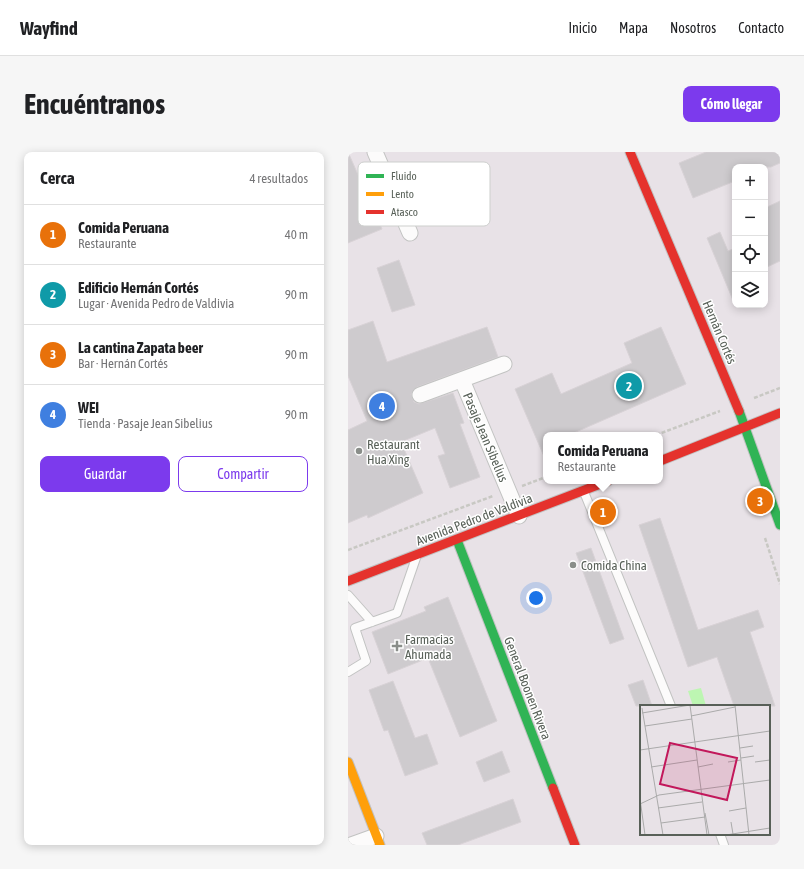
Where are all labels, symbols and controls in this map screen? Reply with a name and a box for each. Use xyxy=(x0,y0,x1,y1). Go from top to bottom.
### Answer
text: Wayfind xyxy=(20,17,78,39)
text: Inicio xyxy=(568,20,597,36)
text: Mapa xyxy=(619,20,648,36)
text: Nosotros xyxy=(670,20,716,36)
text: Contacto xyxy=(738,20,784,36)
button: Cómo llegar xyxy=(683,86,780,122)
text: Encuéntranos xyxy=(24,88,165,120)
legend xyxy=(358,162,490,226)
map controls xyxy=(732,164,768,308)
button: + xyxy=(732,164,768,200)
text: Cerca xyxy=(40,168,75,188)
text: Fluido xyxy=(391,170,417,182)
text: 4 resultados xyxy=(249,171,308,186)
text: Lento xyxy=(391,188,414,200)
button: − xyxy=(732,200,768,236)
text: Atasco xyxy=(391,206,418,218)
text: Comida Peruana xyxy=(78,219,169,236)
text: 1 xyxy=(50,227,56,242)
text: 40 m xyxy=(285,227,308,242)
text: Restaurante xyxy=(78,236,137,251)
button: locate xyxy=(732,236,768,272)
button: layers xyxy=(732,272,768,308)
text: Edificio Hernán Cortés xyxy=(78,279,199,296)
text: 2 xyxy=(50,287,56,302)
text: 90 m xyxy=(285,287,308,302)
text: Lugar · Avenida Pedro de Valdivia xyxy=(78,296,234,311)
street label: Hernán Cortés xyxy=(699,298,740,367)
text: La cantina Zapata beer xyxy=(78,339,203,356)
text: 3 xyxy=(50,347,56,362)
text: 90 m xyxy=(285,347,308,362)
text: Bar · Hernán Cortés xyxy=(78,356,168,371)
pin: 2 xyxy=(616,371,642,401)
street label: Pasaje Jean Sibelius xyxy=(460,390,511,484)
pin: 4 xyxy=(369,391,395,421)
text: WEI xyxy=(78,399,99,416)
text: 4 xyxy=(50,407,56,422)
text: 90 m xyxy=(285,407,308,422)
text: Tienda · Pasaje Jean Sibelius xyxy=(78,416,213,431)
popup xyxy=(543,432,663,484)
place label: Restaurant Hua Xing xyxy=(367,437,420,467)
text: Comida Peruana xyxy=(557,442,649,459)
marker: Restaurant Hua Xing xyxy=(354,446,364,456)
button: Guardar xyxy=(40,456,170,492)
button: Compartir xyxy=(178,456,308,492)
text: Restaurante xyxy=(557,459,616,474)
pin: 3 xyxy=(747,486,773,516)
street label: Avenida Pedro de Valdivia xyxy=(414,490,535,549)
pin: 1 xyxy=(590,497,616,527)
place label: Comida China xyxy=(581,558,647,573)
marker: Comida China xyxy=(568,560,578,570)
your location xyxy=(526,588,546,608)
place label: Farmacias Ahumada xyxy=(405,632,454,662)
street label: General Boonen Rivera xyxy=(501,635,554,742)
marker: Farmacias Ahumada xyxy=(392,641,402,651)
inset map xyxy=(640,705,770,835)

